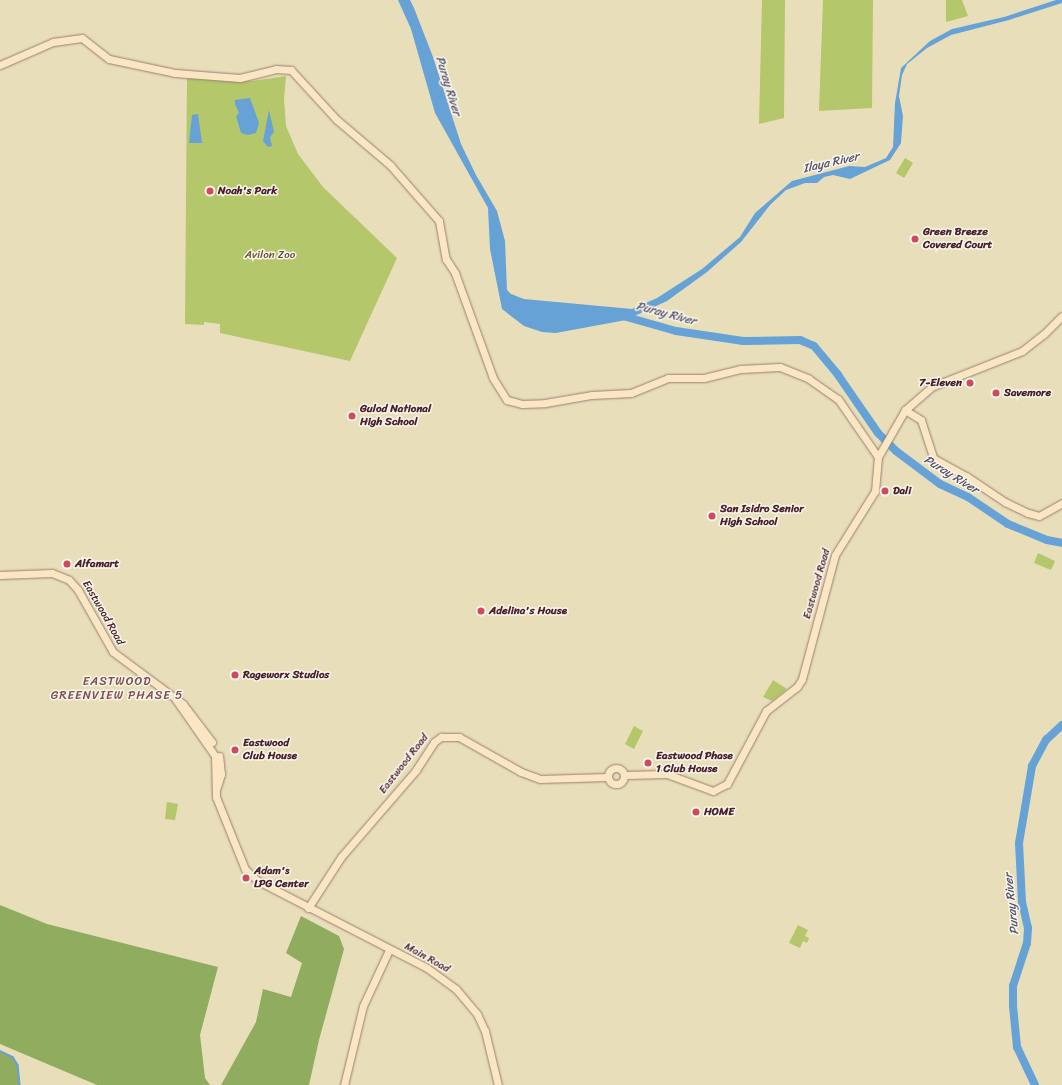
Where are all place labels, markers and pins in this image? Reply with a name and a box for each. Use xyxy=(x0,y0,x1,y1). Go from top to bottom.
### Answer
place label: Noah's Park xyxy=(218,184,277,198)
marker: Noah's Park xyxy=(205,186,215,196)
place label: Green Breeze Covered Court xyxy=(923,226,992,252)
marker: Green Breeze Covered Court xyxy=(910,234,920,244)
place label: 7-Eleven xyxy=(919,376,962,390)
marker: 7-Eleven xyxy=(965,378,975,388)
place label: Savemore xyxy=(1004,386,1051,400)
marker: Savemore xyxy=(991,388,1001,398)
place label: Gulod National High School xyxy=(360,403,431,429)
marker: Gulod National High School xyxy=(347,411,357,421)
place label: Dali xyxy=(893,484,911,498)
marker: Dali xyxy=(880,486,890,496)
place label: San Isidro Senior High School xyxy=(720,503,804,529)
marker: San Isidro Senior High School xyxy=(707,511,717,521)
place label: Alfamart xyxy=(75,557,119,571)
marker: Alfamart xyxy=(62,559,72,569)
place label: Adelina's House xyxy=(489,604,567,618)
marker: Adelina's House xyxy=(476,606,486,616)
place label: Rageworx Studios xyxy=(243,668,329,682)
marker: Rageworx Studios xyxy=(230,670,240,680)
place label: Eastwood Club House xyxy=(243,737,297,763)
marker: Eastwood Club House xyxy=(230,745,240,755)
place label: Eastwood Phase 1 Club House xyxy=(656,750,733,776)
marker: Eastwood Phase 1 Club House xyxy=(643,758,653,768)
place label: HOME xyxy=(704,805,734,819)
marker: HOME xyxy=(691,807,701,817)
place label: Adam's LPG Center xyxy=(254,865,309,891)
marker: Adam's LPG Center xyxy=(241,873,251,883)

